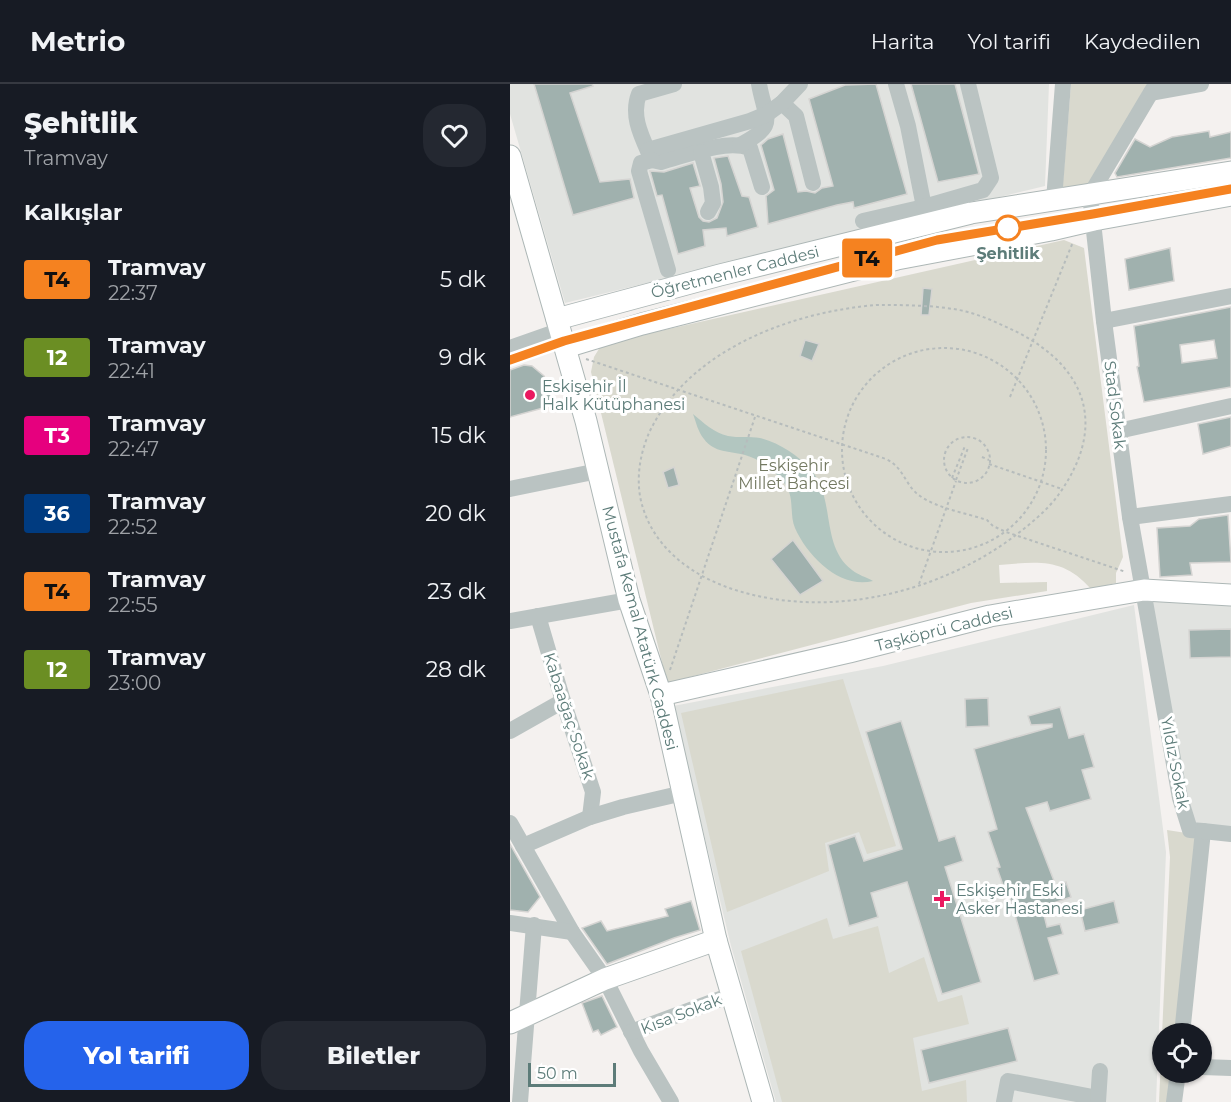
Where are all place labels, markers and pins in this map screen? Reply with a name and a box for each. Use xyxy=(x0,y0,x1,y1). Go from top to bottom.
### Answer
marker: Şehitlik xyxy=(995,215,1021,241)
place label: Şehitlik xyxy=(976,244,1040,263)
place label: Eskişehir İl Halk Kütüphanesi xyxy=(542,377,685,414)
marker: Eskişehir İl Halk Kütüphanesi xyxy=(523,388,537,402)
place label: Eskişehir Eski Asker Hastanesi xyxy=(956,881,1083,918)
marker: Eskişehir Eski Asker Hastanesi xyxy=(933,890,951,908)

